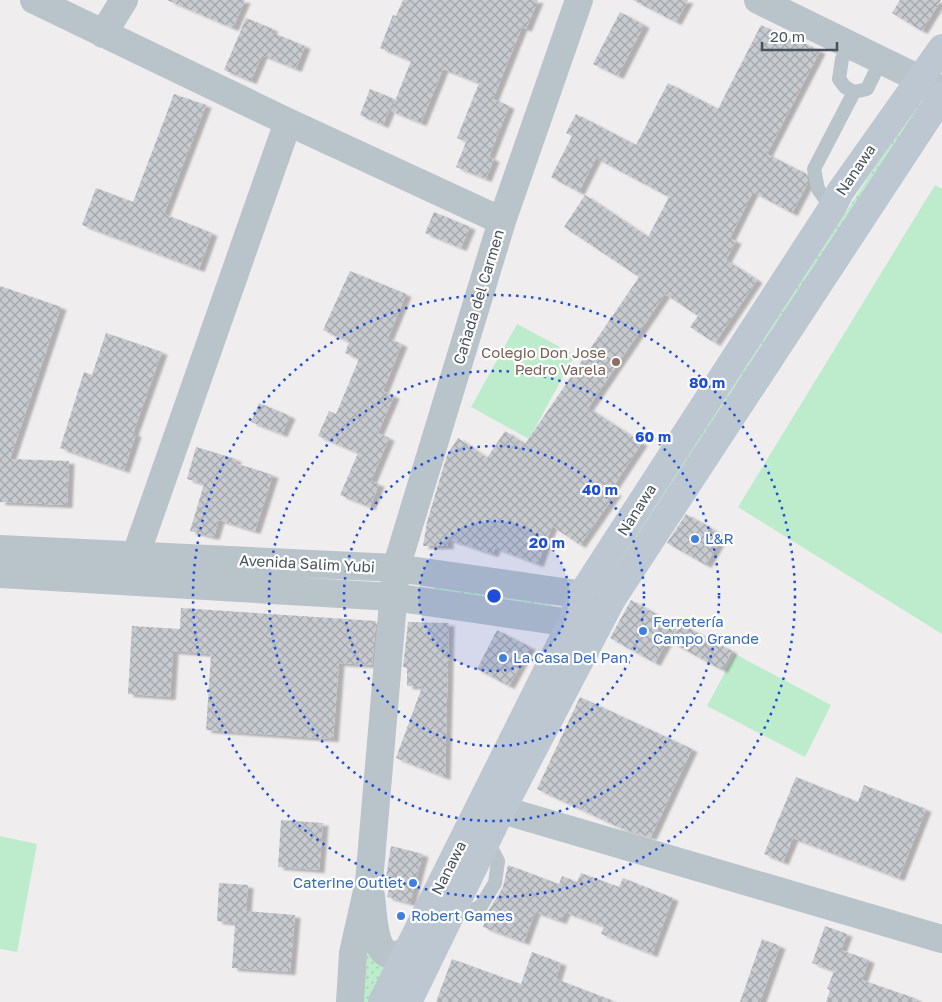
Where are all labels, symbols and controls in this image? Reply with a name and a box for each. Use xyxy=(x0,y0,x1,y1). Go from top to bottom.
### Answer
scale bar xyxy=(762,20,837,52)
text: 20 m xyxy=(770,27,805,45)
street label: Nanawa xyxy=(832,140,879,198)
street label: Cañada del Carmen xyxy=(449,227,507,366)
place label: Colegio Don Jose Pedro Varela xyxy=(481,343,606,378)
marker: Colegio Don Jose Pedro Varela xyxy=(610,356,622,368)
text: 80 m xyxy=(689,373,725,391)
text: 60 m xyxy=(635,427,671,445)
text: 40 m xyxy=(582,480,618,498)
street label: Nanawa xyxy=(613,480,659,539)
place label: L&R xyxy=(705,529,734,547)
text: 20 m xyxy=(529,533,565,551)
marker: L&R xyxy=(689,533,701,545)
street label: Avenida Salim Yubi xyxy=(239,550,375,576)
centre of rings xyxy=(485,587,503,605)
place label: Ferretería Campo Grande xyxy=(653,612,759,647)
marker: Ferretería Campo Grande xyxy=(637,625,649,637)
place label: La Casa Del Pan xyxy=(513,648,628,666)
marker: La Casa Del Pan xyxy=(497,652,509,664)
street label: Nanawa xyxy=(427,838,469,897)
place label: Caterine Outlet xyxy=(293,873,403,891)
marker: Caterine Outlet xyxy=(407,877,419,889)
place label: Robert Games xyxy=(411,906,513,924)
marker: Robert Games xyxy=(395,910,407,922)

